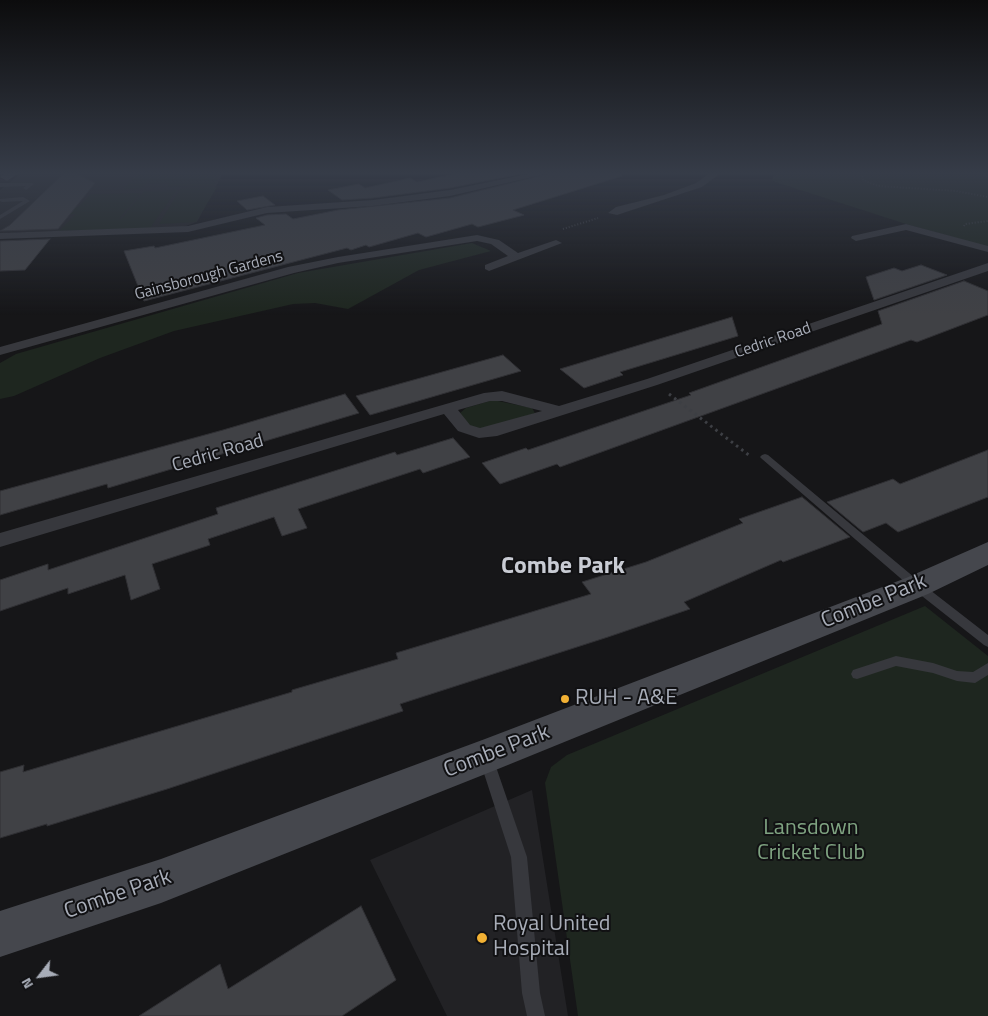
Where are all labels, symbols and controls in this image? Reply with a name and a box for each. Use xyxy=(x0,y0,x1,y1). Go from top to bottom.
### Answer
street label: Gainsborough Gardens xyxy=(133,247,285,305)
street label: Cedric Road xyxy=(732,319,814,363)
street label: Cedric Road xyxy=(170,430,266,478)
district label: Combe Park xyxy=(501,553,625,581)
street label: Combe Park xyxy=(817,569,931,635)
place label: RUH - A&E xyxy=(575,686,677,712)
marker: RUH - A&E xyxy=(559,693,571,705)
street label: Combe Park xyxy=(440,720,554,784)
park label: Lansdown Cricket Club xyxy=(757,816,865,868)
street label: Combe Park xyxy=(61,864,175,926)
place label: Royal United Hospital xyxy=(493,912,610,964)
marker: Royal United Hospital xyxy=(475,931,489,945)
north arrow xyxy=(15,951,65,1001)
text: N xyxy=(15,974,38,993)

